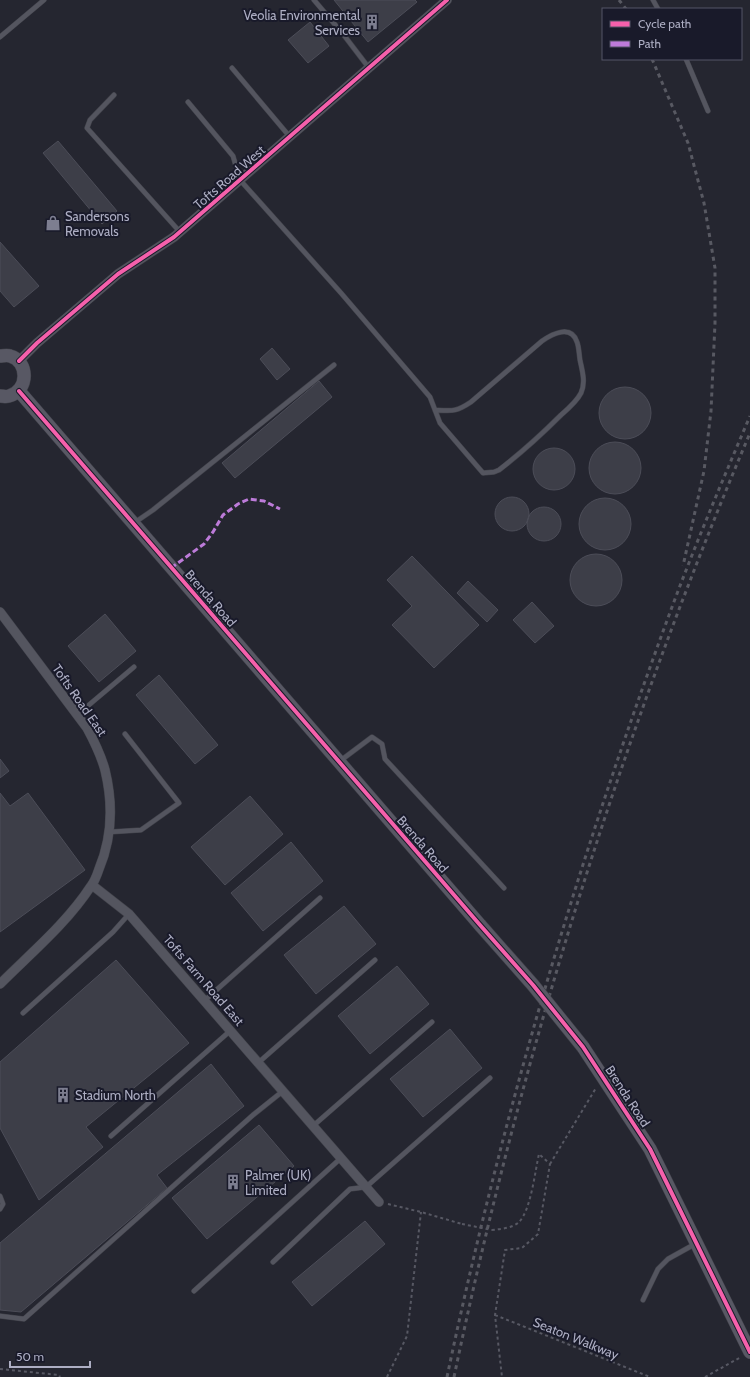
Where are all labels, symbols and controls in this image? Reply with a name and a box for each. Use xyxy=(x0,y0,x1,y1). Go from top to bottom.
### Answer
place label: Veolia Environmental Services xyxy=(243,7,361,38)
legend xyxy=(602,8,742,60)
building icon: Veolia Environmental Services xyxy=(363,13,381,31)
text: Cycle path xyxy=(638,16,691,31)
text: Path xyxy=(638,36,661,51)
street label: Tofts Road West xyxy=(190,141,268,212)
place label: Sandersons Removals xyxy=(65,208,130,239)
shop icon: Sandersons Removals xyxy=(44,214,62,232)
street label: Brenda Road xyxy=(182,566,240,630)
street label: Tofts Road East xyxy=(49,661,111,740)
street label: Brenda Road xyxy=(394,812,452,876)
street label: Tofts Farm Road East xyxy=(160,931,248,1029)
street label: Brenda Road xyxy=(602,1062,654,1130)
building icon: Stadium North xyxy=(54,1086,72,1104)
place label: Stadium North xyxy=(75,1087,156,1103)
place label: Palmer (UK) Limited xyxy=(245,1167,311,1198)
building icon: Palmer (UK) Limited xyxy=(224,1173,242,1191)
street label: Seaton Walkway xyxy=(531,1314,622,1363)
scale bar xyxy=(10,1343,90,1369)
text: 50 m xyxy=(16,1349,44,1364)

